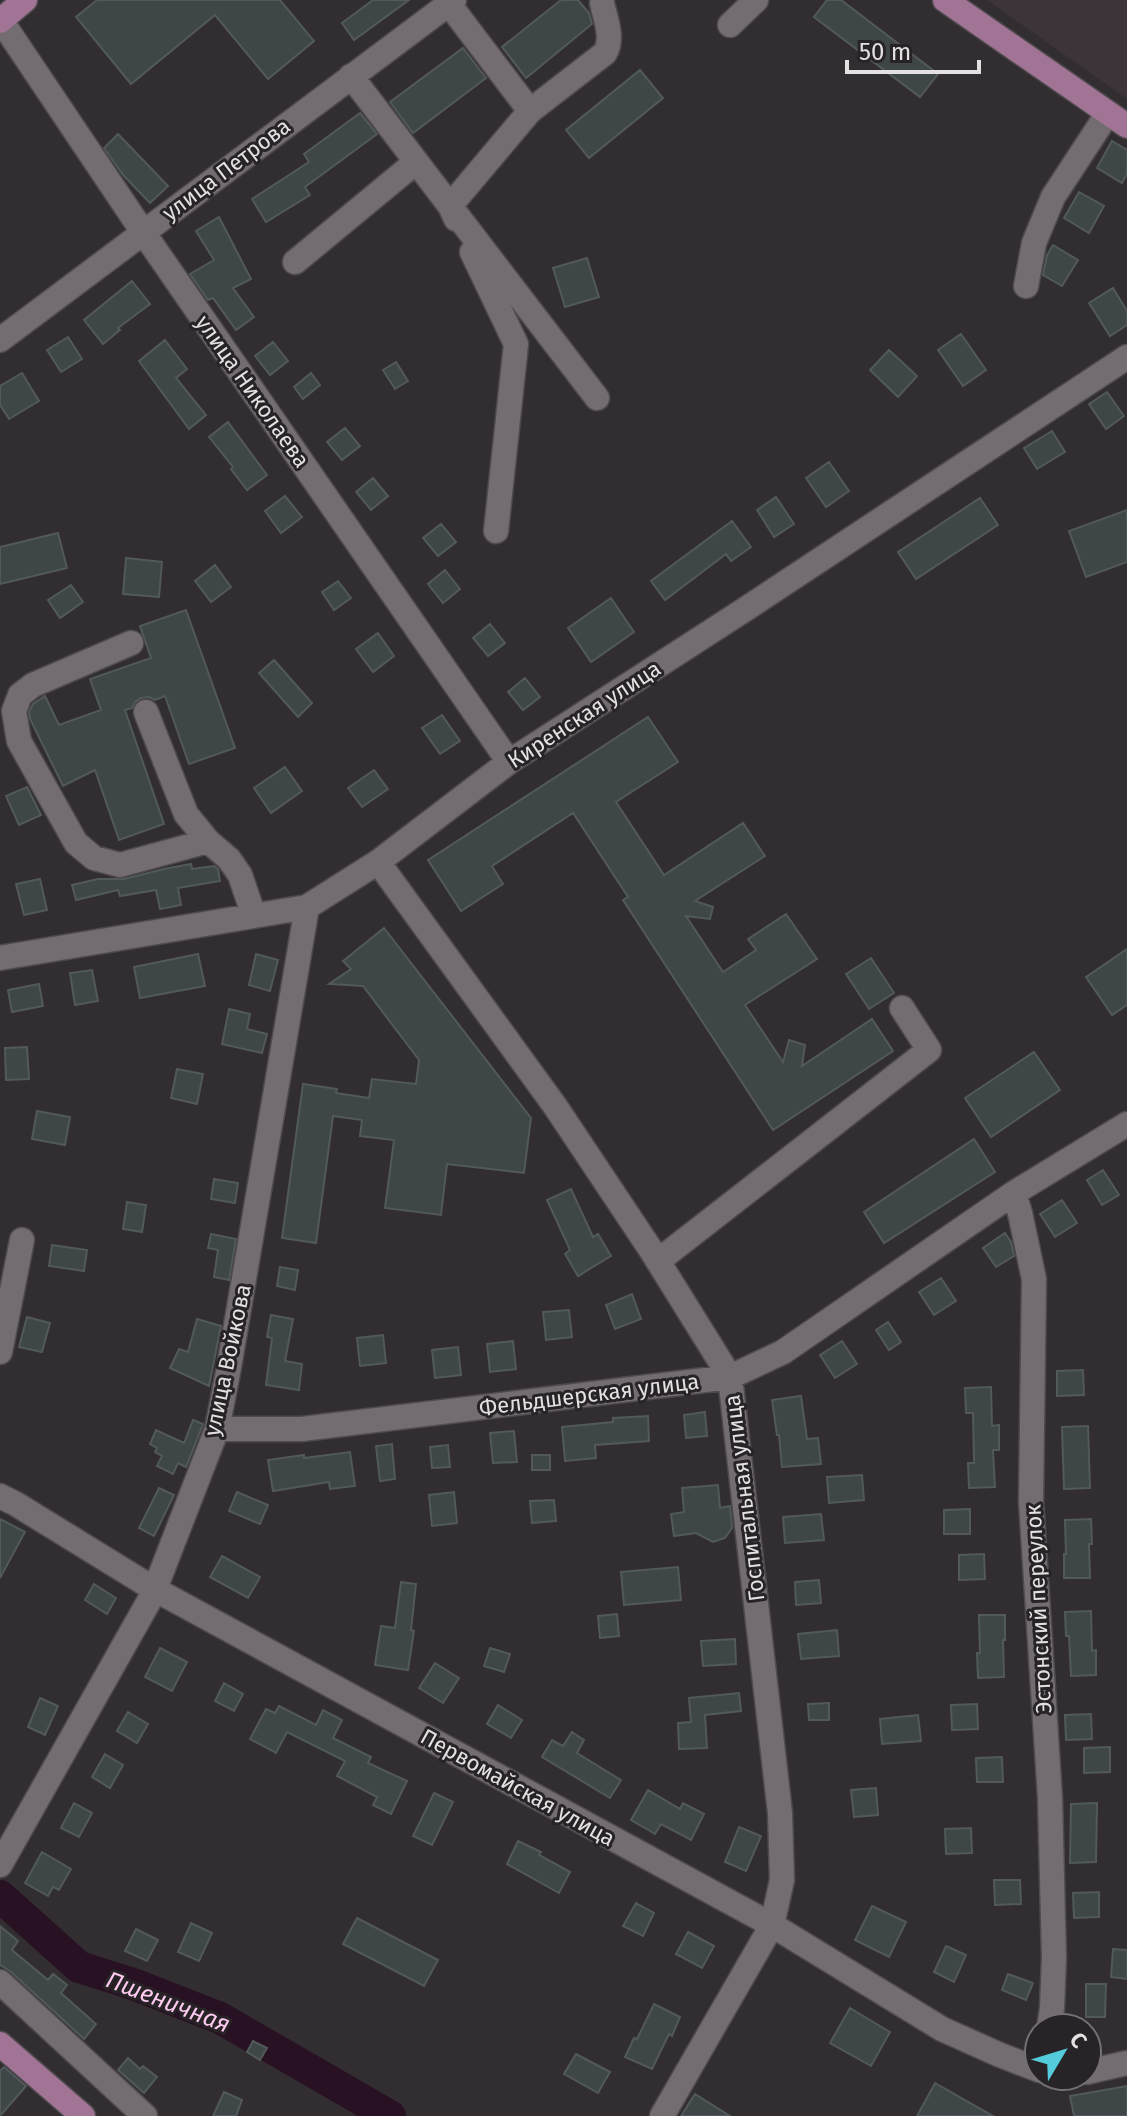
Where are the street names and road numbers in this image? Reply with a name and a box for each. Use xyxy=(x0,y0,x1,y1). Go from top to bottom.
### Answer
street label: улица Петрова xyxy=(157,112,296,226)
street label: улица Николаева xyxy=(190,310,315,473)
street label: Киренская улица xyxy=(503,655,666,774)
street label: улица Войкова xyxy=(198,1282,257,1439)
street label: Фельдшерская улица xyxy=(477,1368,701,1421)
street label: Госпитальная улица xyxy=(718,1393,771,1603)
street label: Эстонский переулок xyxy=(1020,1503,1057,1714)
street label: Первомайская улица xyxy=(416,1723,620,1852)

